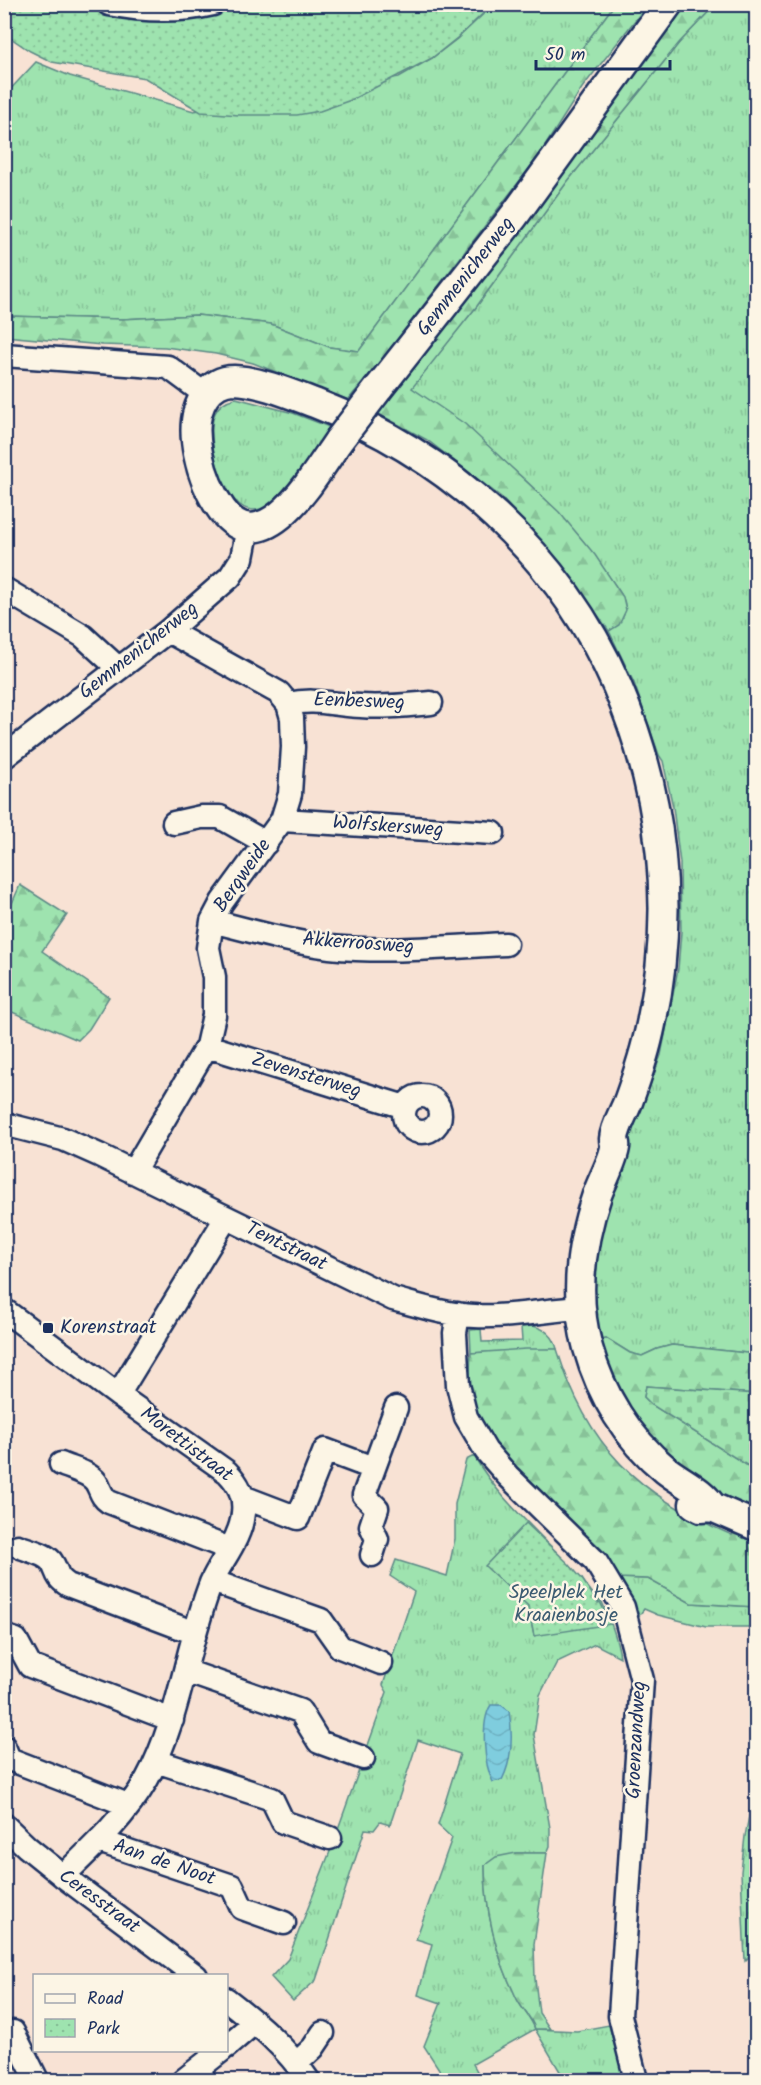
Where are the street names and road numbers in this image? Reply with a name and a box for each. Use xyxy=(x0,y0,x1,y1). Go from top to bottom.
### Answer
street label: Gemmenicherweg xyxy=(409,210,523,344)
street label: Gemmenicherweg xyxy=(72,594,206,708)
street label: Eenbesweg xyxy=(313,684,405,720)
street label: Wolfskersweg xyxy=(331,807,445,847)
street label: Bergweide xyxy=(206,832,280,920)
street label: Akkerroosweg xyxy=(301,924,415,964)
street label: Zevensterweg xyxy=(247,1044,365,1108)
street label: Tentstraat xyxy=(240,1213,333,1281)
street label: Morettistraat xyxy=(132,1399,240,1491)
street label: Groenzandweg xyxy=(618,1680,656,1800)
street label: Aan de Noot xyxy=(108,1831,220,1896)
street label: Ceresstraat xyxy=(51,1861,147,1943)

